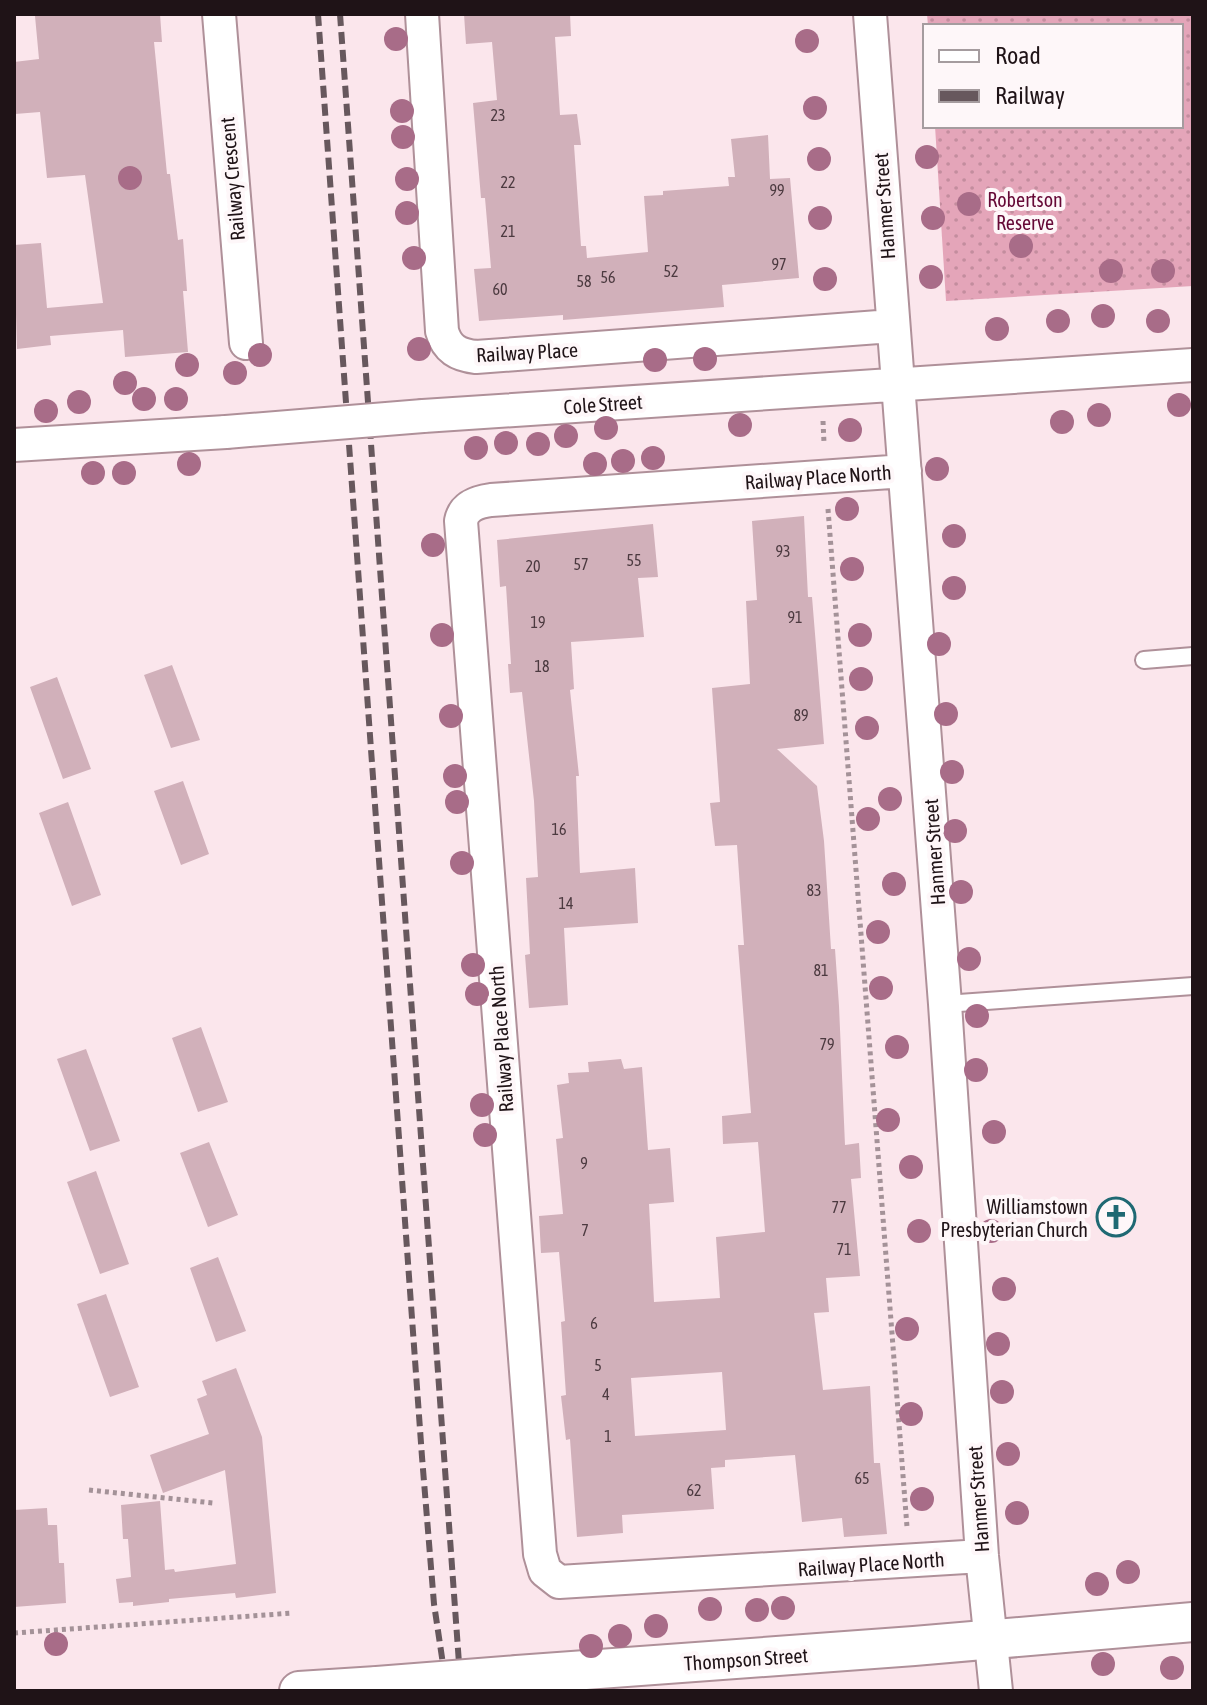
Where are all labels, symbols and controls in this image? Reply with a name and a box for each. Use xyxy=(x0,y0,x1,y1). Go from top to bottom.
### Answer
legend xyxy=(923,24,1183,128)
text: Road xyxy=(995,42,1041,69)
text: Railway xyxy=(995,82,1065,109)
house number: 23 xyxy=(490,106,506,124)
street label: Railway Crescent xyxy=(215,116,249,242)
street label: Hanmer Street xyxy=(869,152,899,260)
house number: 22 xyxy=(500,173,516,191)
house number: 99 xyxy=(769,181,785,199)
park label: Robertson Reserve xyxy=(987,188,1063,234)
house number: 21 xyxy=(500,222,516,240)
house number: 97 xyxy=(771,255,787,273)
house number: 52 xyxy=(663,262,679,280)
house number: 56 xyxy=(600,268,616,286)
house number: 58 xyxy=(576,272,592,290)
house number: 60 xyxy=(492,280,508,298)
street label: Railway Place xyxy=(476,338,578,366)
street label: Cole Street xyxy=(563,390,644,418)
street label: Railway Place North xyxy=(744,460,892,494)
house number: 93 xyxy=(775,542,791,560)
house number: 55 xyxy=(626,551,642,569)
house number: 57 xyxy=(573,555,589,573)
house number: 20 xyxy=(525,557,541,575)
house number: 91 xyxy=(787,608,803,626)
house number: 19 xyxy=(530,613,546,631)
house number: 18 xyxy=(534,657,550,675)
house number: 89 xyxy=(793,706,809,724)
street label: Hanmer Street xyxy=(919,798,949,906)
house number: 16 xyxy=(551,820,567,838)
house number: 83 xyxy=(806,881,822,899)
house number: 14 xyxy=(558,894,574,912)
house number: 81 xyxy=(813,961,829,979)
street label: Railway Place North xyxy=(484,965,518,1113)
house number: 79 xyxy=(819,1035,835,1053)
house number: 9 xyxy=(580,1154,588,1172)
place label: Williamstown Presbyterian Church xyxy=(940,1195,1088,1241)
church icon: Williamstown Presbyterian Church xyxy=(1095,1196,1137,1238)
house number: 77 xyxy=(831,1198,847,1216)
house number: 7 xyxy=(581,1221,589,1239)
house number: 71 xyxy=(836,1240,852,1258)
house number: 6 xyxy=(590,1314,598,1332)
house number: 5 xyxy=(594,1356,602,1374)
house number: 4 xyxy=(602,1385,610,1403)
house number: 1 xyxy=(604,1427,612,1445)
street label: Hanmer Street xyxy=(963,1445,993,1553)
house number: 65 xyxy=(854,1469,870,1487)
house number: 62 xyxy=(686,1481,702,1499)
street label: Railway Place North xyxy=(797,1547,945,1581)
street label: Thompson Street xyxy=(683,1643,809,1675)

